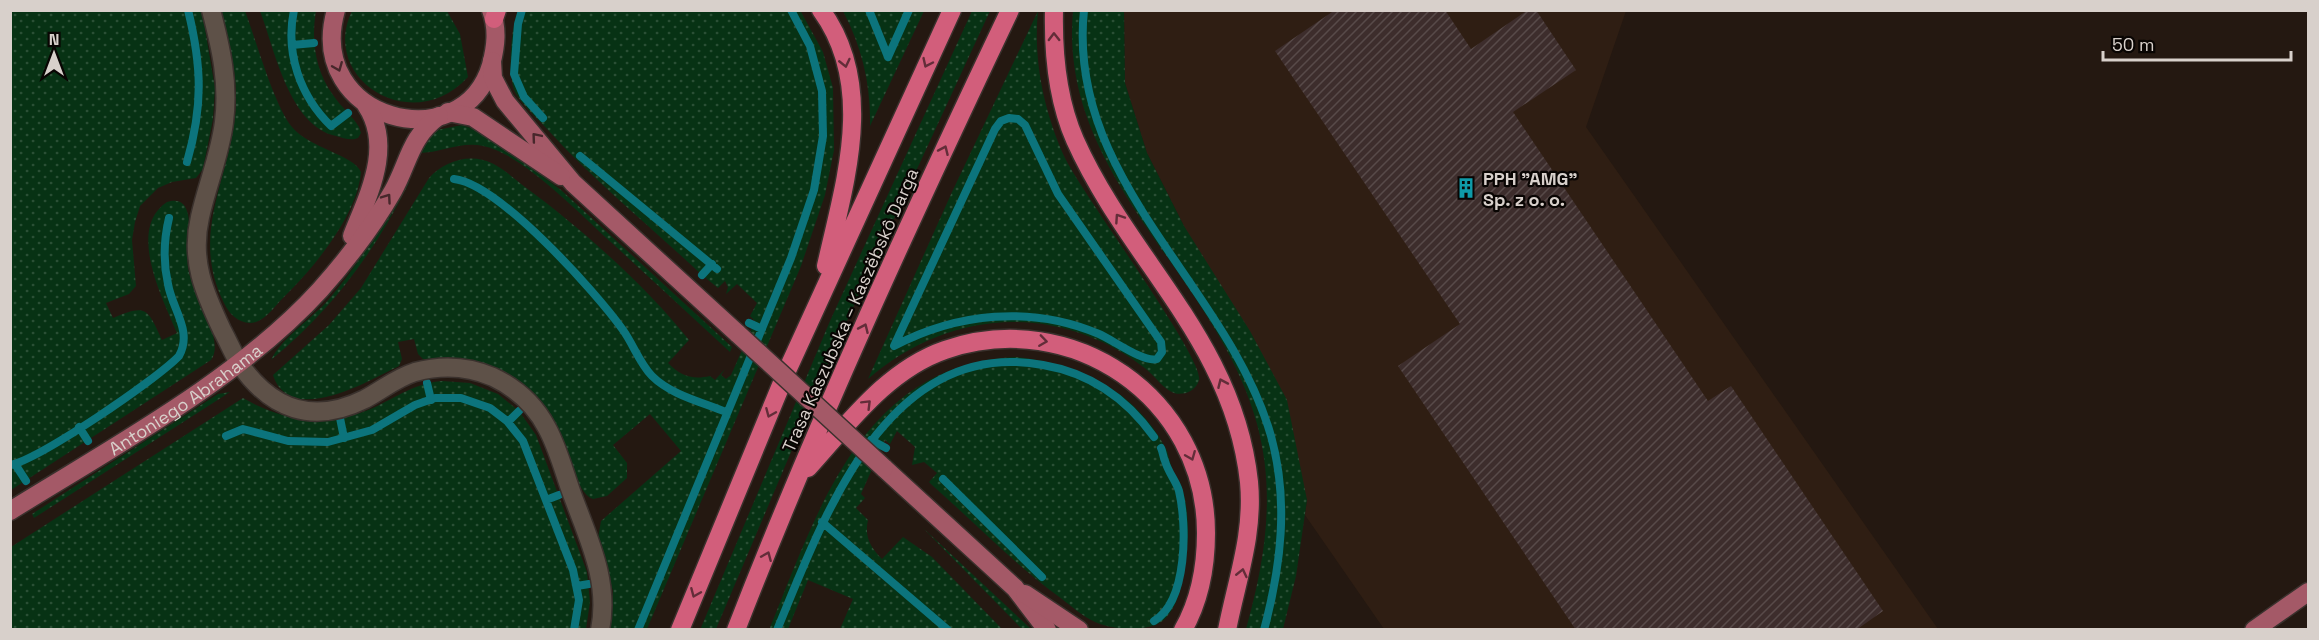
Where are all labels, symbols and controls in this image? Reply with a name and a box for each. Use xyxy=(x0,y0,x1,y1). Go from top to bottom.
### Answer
north arrow xyxy=(24,24,84,84)
scale bar xyxy=(2103,24,2290,62)
text: N xyxy=(49,29,59,50)
one-way arrow xyxy=(1048,33,1060,42)
text: 50 m xyxy=(2112,33,2154,56)
one-way arrow xyxy=(923,57,935,68)
one-way arrow xyxy=(838,58,851,68)
one-way arrow xyxy=(331,61,343,72)
one-way arrow xyxy=(532,133,543,144)
one-way arrow xyxy=(937,145,949,156)
street label: Trasa Kaszubska – Kaszëbskô Darga xyxy=(777,164,923,456)
place label: PPH "AMG" Sp. z o. o. xyxy=(1483,167,1578,211)
building icon: PPH "AMG" Sp. z o. o. xyxy=(1454,176,1478,200)
one-way arrow xyxy=(380,194,391,205)
one-way arrow xyxy=(1115,213,1126,224)
one-way arrow xyxy=(857,323,869,334)
one-way arrow xyxy=(1038,335,1048,347)
street label: Antoniego Abrahama xyxy=(104,338,267,460)
one-way arrow xyxy=(1218,378,1230,389)
one-way arrow xyxy=(860,400,871,411)
one-way arrow xyxy=(765,406,777,417)
one-way arrow xyxy=(1183,450,1196,461)
one-way arrow xyxy=(759,551,771,562)
one-way arrow xyxy=(1234,568,1247,578)
one-way arrow xyxy=(690,586,702,597)

